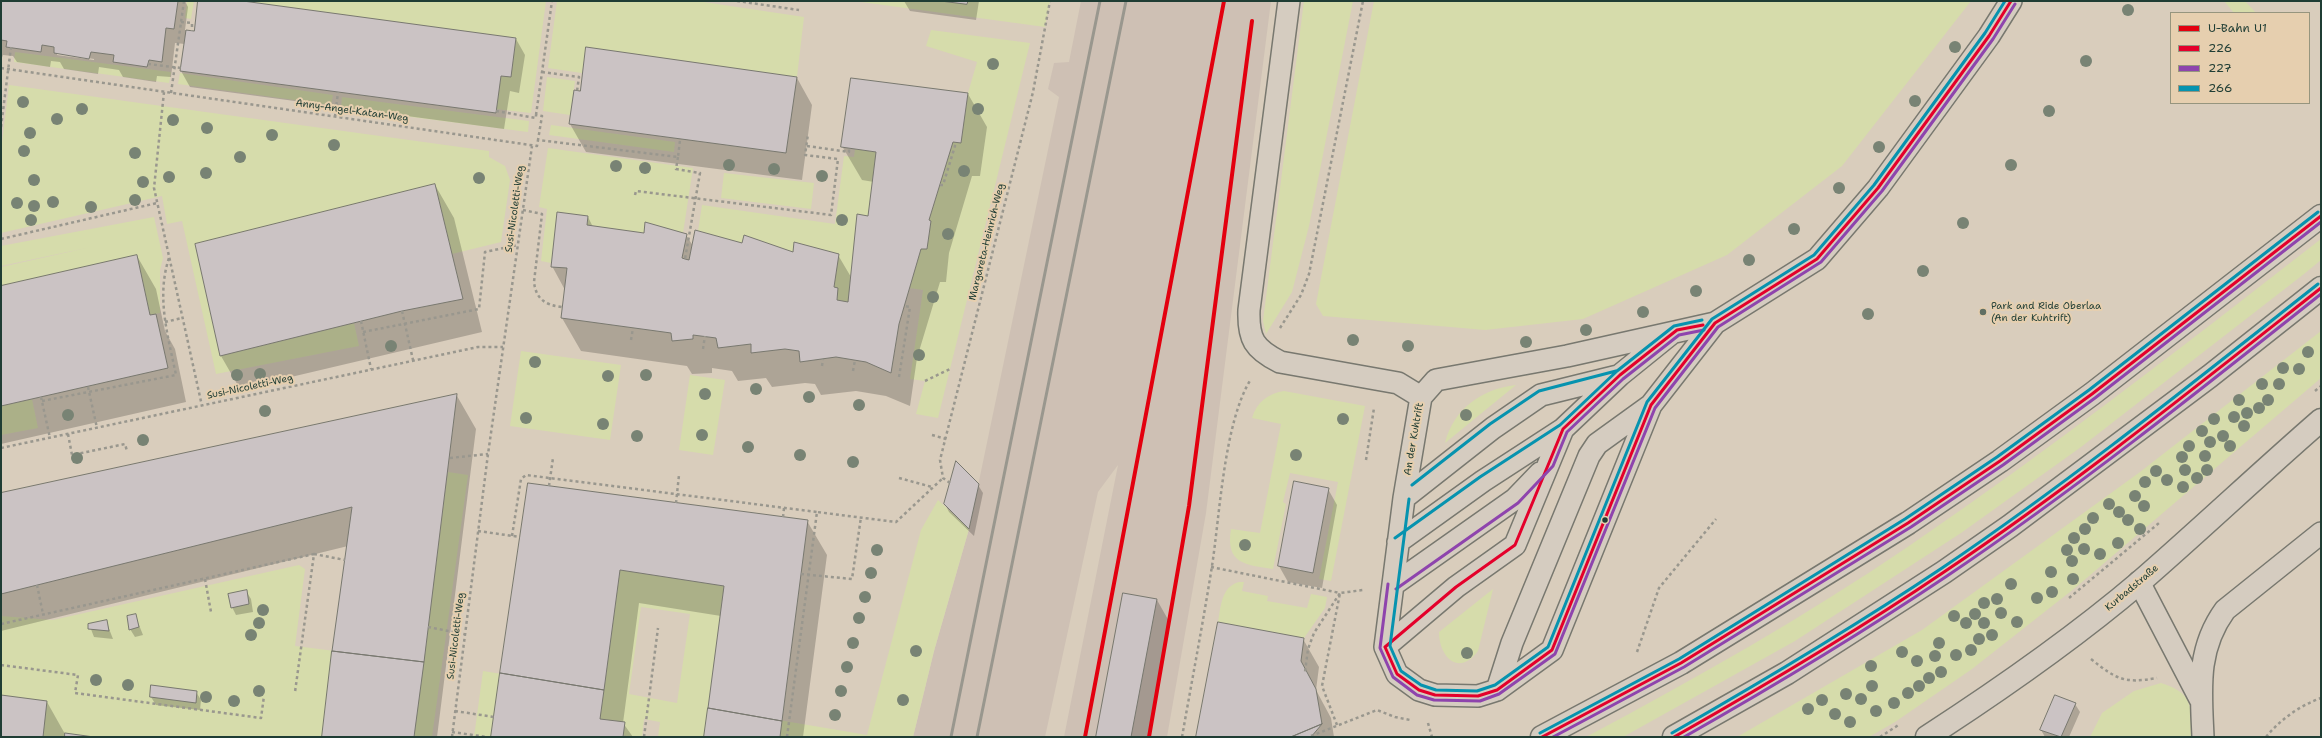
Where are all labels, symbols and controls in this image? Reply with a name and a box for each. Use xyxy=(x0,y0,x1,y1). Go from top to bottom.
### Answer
legend xyxy=(2170,12,2310,104)
text: U-Bahn U1 xyxy=(2208,20,2267,36)
text: 226 xyxy=(2208,40,2232,56)
text: 227 xyxy=(2208,60,2232,76)
text: 266 xyxy=(2208,80,2232,96)
street label: Anny-Angel-Katan-Weg xyxy=(295,97,409,125)
street label: Susi-Nicoletti-Weg xyxy=(503,165,527,253)
street label: Margareta-Heinrich-Weg xyxy=(967,182,1007,302)
place label: Park and Ride Oberlaa (An der Kuhtrift) xyxy=(1991,300,2101,324)
marker: Park and Ride Oberlaa (An der Kuhtrift) xyxy=(1978,307,1988,317)
street label: Susi-Nicoletti-Weg xyxy=(206,372,294,402)
street label: An der Kuhtrift xyxy=(1402,402,1426,476)
unlabelled marker xyxy=(1600,515,1610,525)
street label: Kurbadstraße xyxy=(2103,562,2161,614)
street label: Susi-Nicoletti-Weg xyxy=(445,592,467,680)

